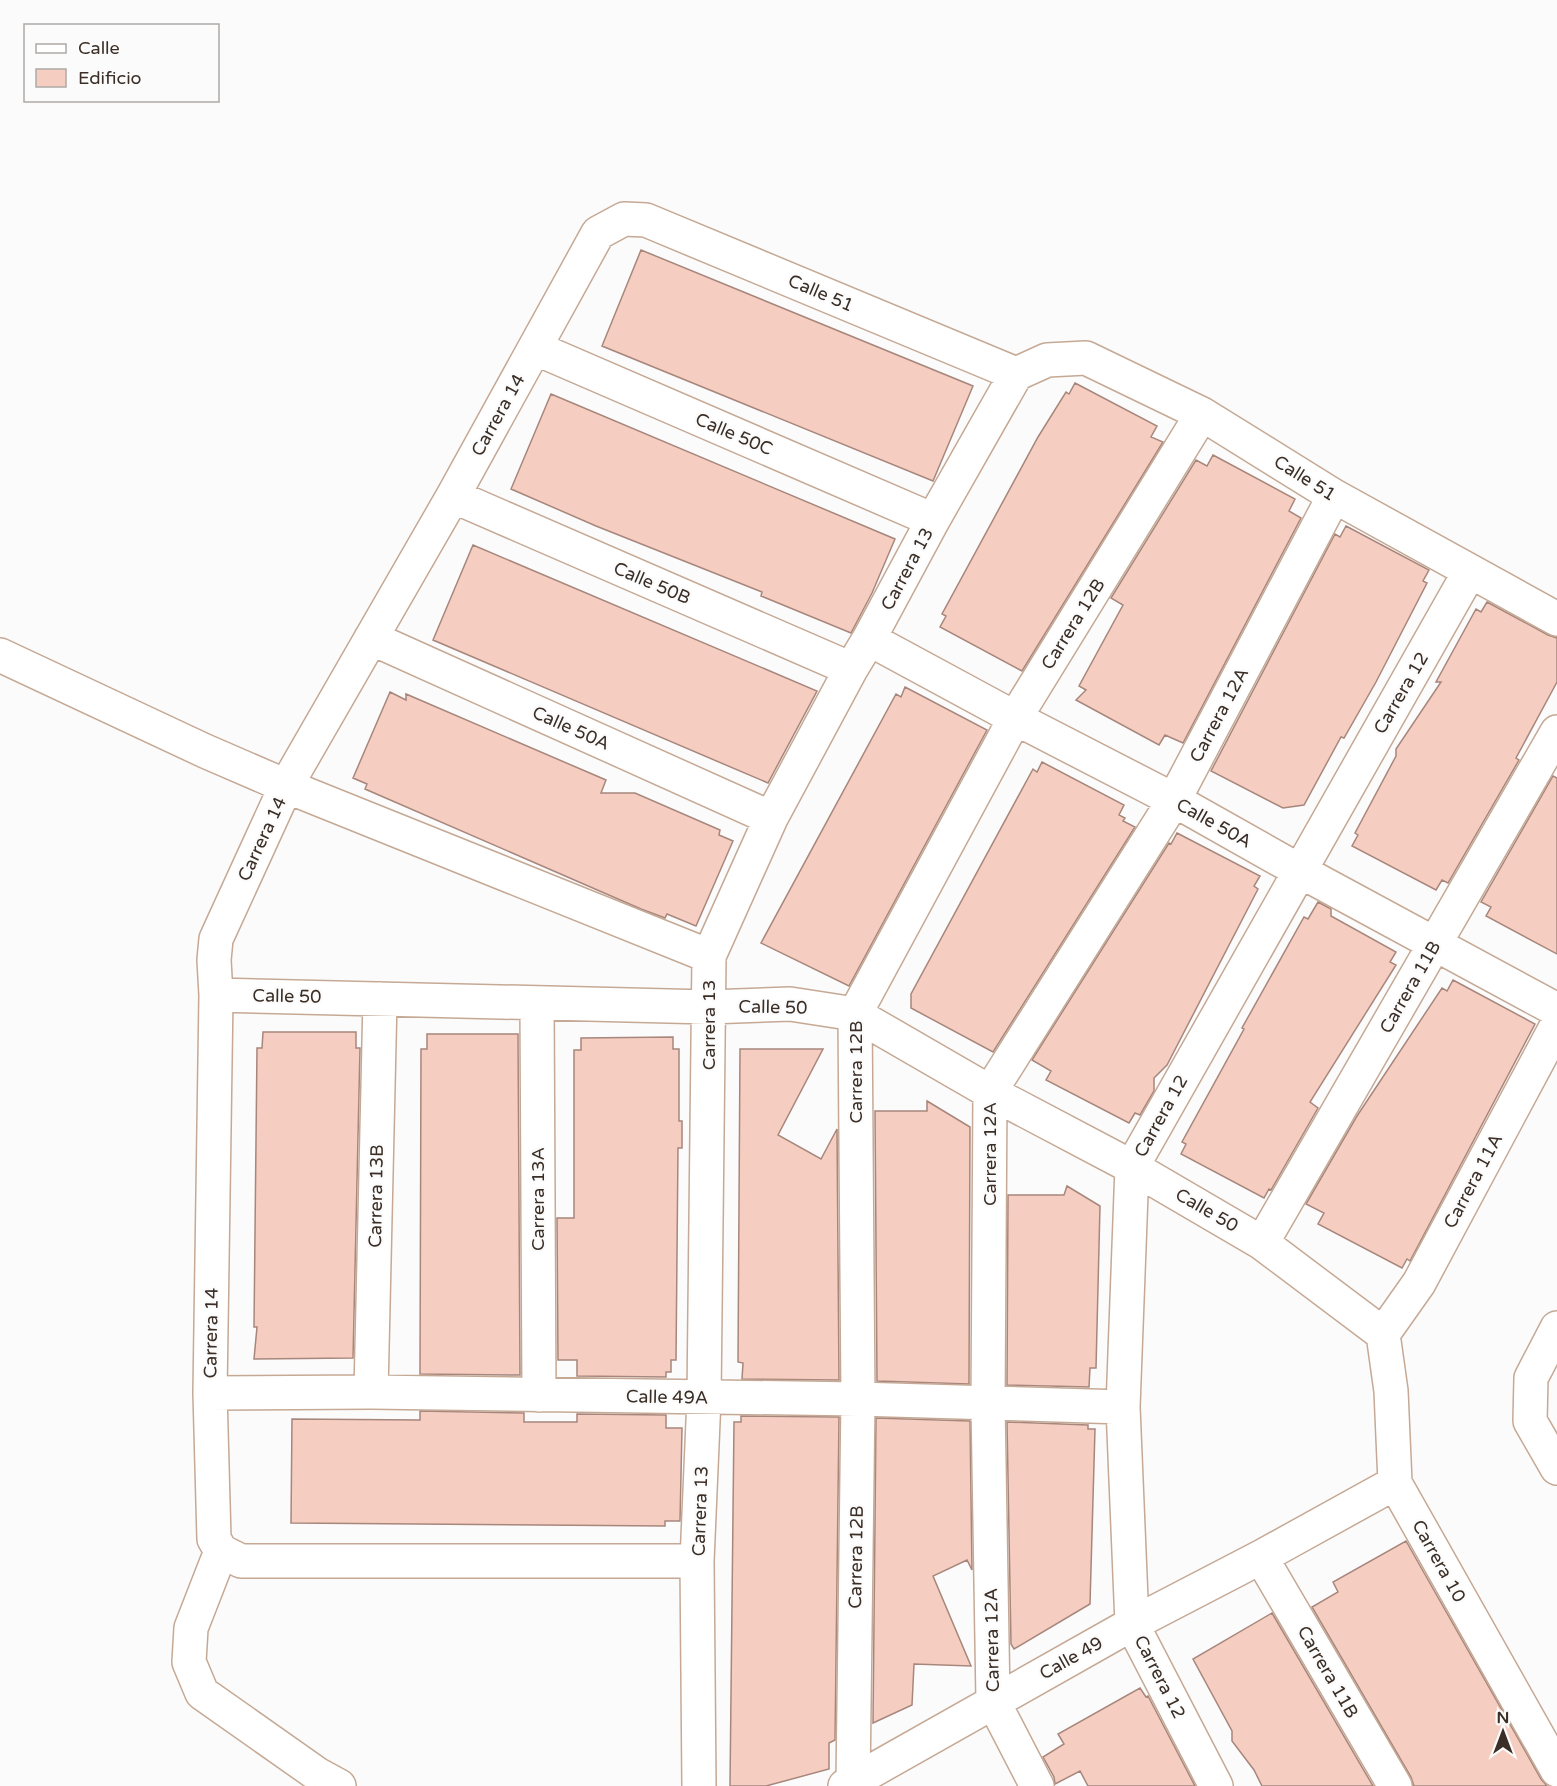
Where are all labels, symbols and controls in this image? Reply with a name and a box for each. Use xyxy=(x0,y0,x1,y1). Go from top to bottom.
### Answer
legend xyxy=(24,24,219,102)
text: Calle xyxy=(78,37,120,59)
text: Edificio xyxy=(78,67,142,89)
street label: Calle 51 xyxy=(785,269,857,317)
street label: Carrera 14 xyxy=(466,370,530,460)
street label: Calle 50C xyxy=(692,408,776,460)
street label: Calle 51 xyxy=(1270,450,1340,506)
street label: Carrera 13 xyxy=(876,524,938,614)
street label: Calle 50B xyxy=(610,557,694,609)
street label: Carrera 12B xyxy=(1036,574,1110,674)
street label: Carrera 12 xyxy=(1369,648,1433,738)
street label: Carrera 12A xyxy=(1185,664,1253,766)
street label: Calle 50A xyxy=(529,701,613,755)
street label: Carrera 14 xyxy=(233,793,291,885)
street label: Calle 50A xyxy=(1173,793,1255,853)
street label: Carrera 11B xyxy=(1375,937,1445,1037)
street label: Carrera 13 xyxy=(698,980,720,1070)
street label: Calle 50 xyxy=(252,984,322,1008)
street label: Calle 50 xyxy=(738,995,808,1019)
street label: Carrera 12B xyxy=(845,1020,867,1124)
street label: Carrera 12 xyxy=(1129,1071,1193,1161)
street label: Carrera 12A xyxy=(979,1102,1001,1206)
street label: Carrera 11A xyxy=(1439,1130,1507,1232)
street label: Carrera 13B xyxy=(364,1144,388,1248)
street label: Carrera 13A xyxy=(527,1147,549,1251)
street label: Calle 50 xyxy=(1172,1183,1242,1237)
street label: Carrera 14 xyxy=(199,1287,223,1379)
street label: Calle 49A xyxy=(626,1385,708,1409)
street label: Carrera 13 xyxy=(687,1465,713,1557)
street label: Carrera 12B xyxy=(844,1505,868,1609)
street label: Carrera 10 xyxy=(1407,1516,1471,1606)
street label: Carrera 12A xyxy=(980,1588,1004,1692)
street label: Carrera 11B xyxy=(1293,1622,1363,1722)
street label: Calle 49 xyxy=(1035,1632,1107,1684)
street label: Carrera 12 xyxy=(1130,1632,1190,1722)
north arrow xyxy=(1473,1702,1533,1762)
text: N xyxy=(1497,1708,1509,1728)

